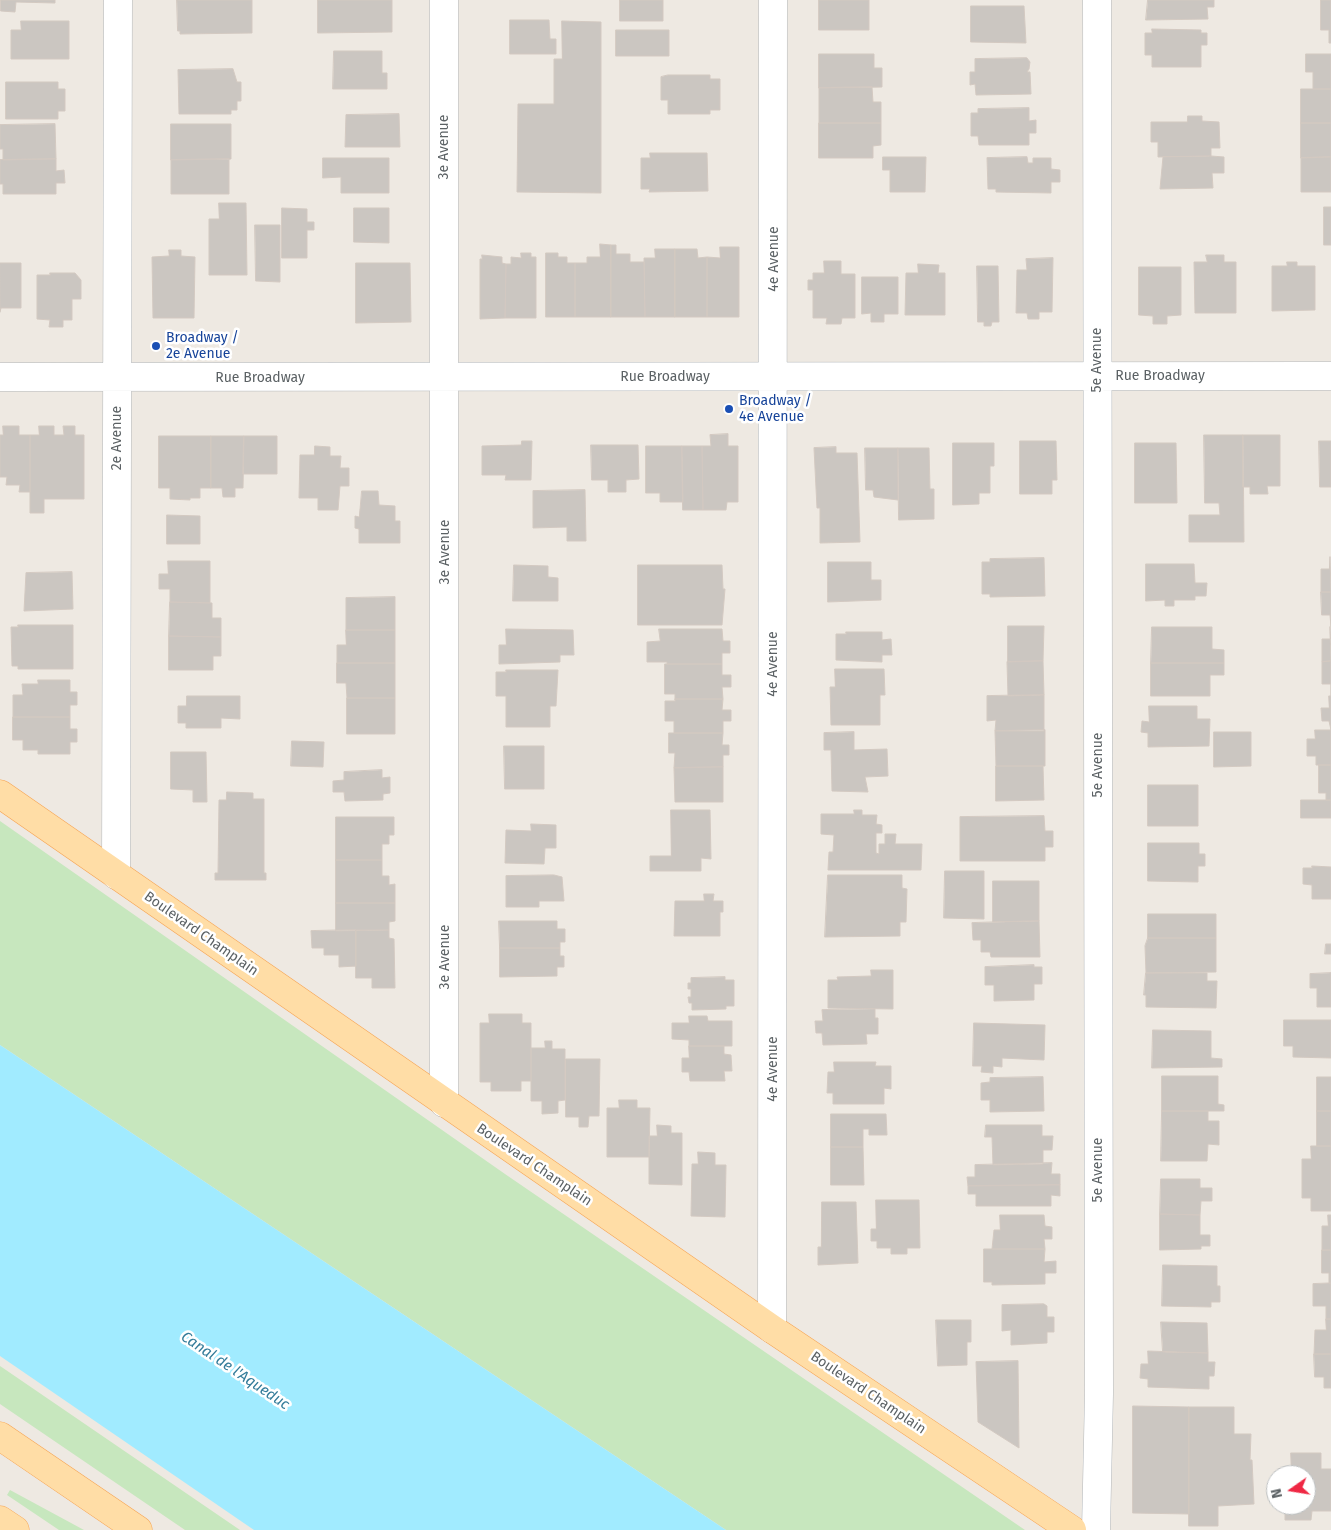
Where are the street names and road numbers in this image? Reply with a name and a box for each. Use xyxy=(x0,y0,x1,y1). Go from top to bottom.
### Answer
street label: 3e Avenue xyxy=(436,115,452,179)
street label: 4e Avenue xyxy=(766,226,782,292)
street label: 5e Avenue xyxy=(1089,328,1105,392)
street label: Rue Broadway xyxy=(1115,368,1205,384)
street label: Rue Broadway xyxy=(620,369,710,385)
street label: Rue Broadway xyxy=(215,370,305,386)
street label: 2e Avenue xyxy=(109,406,125,470)
street label: 3e Avenue xyxy=(437,520,453,584)
street label: 4e Avenue xyxy=(765,631,781,697)
street label: 5e Avenue xyxy=(1090,733,1106,797)
street label: Boulevard Champlain xyxy=(141,888,261,980)
street label: 3e Avenue xyxy=(437,925,453,989)
street label: 4e Avenue xyxy=(765,1036,781,1102)
street label: Boulevard Champlain xyxy=(473,1120,595,1210)
street label: 5e Avenue xyxy=(1090,1138,1106,1202)
street label: Boulevard Champlain xyxy=(807,1348,929,1438)

